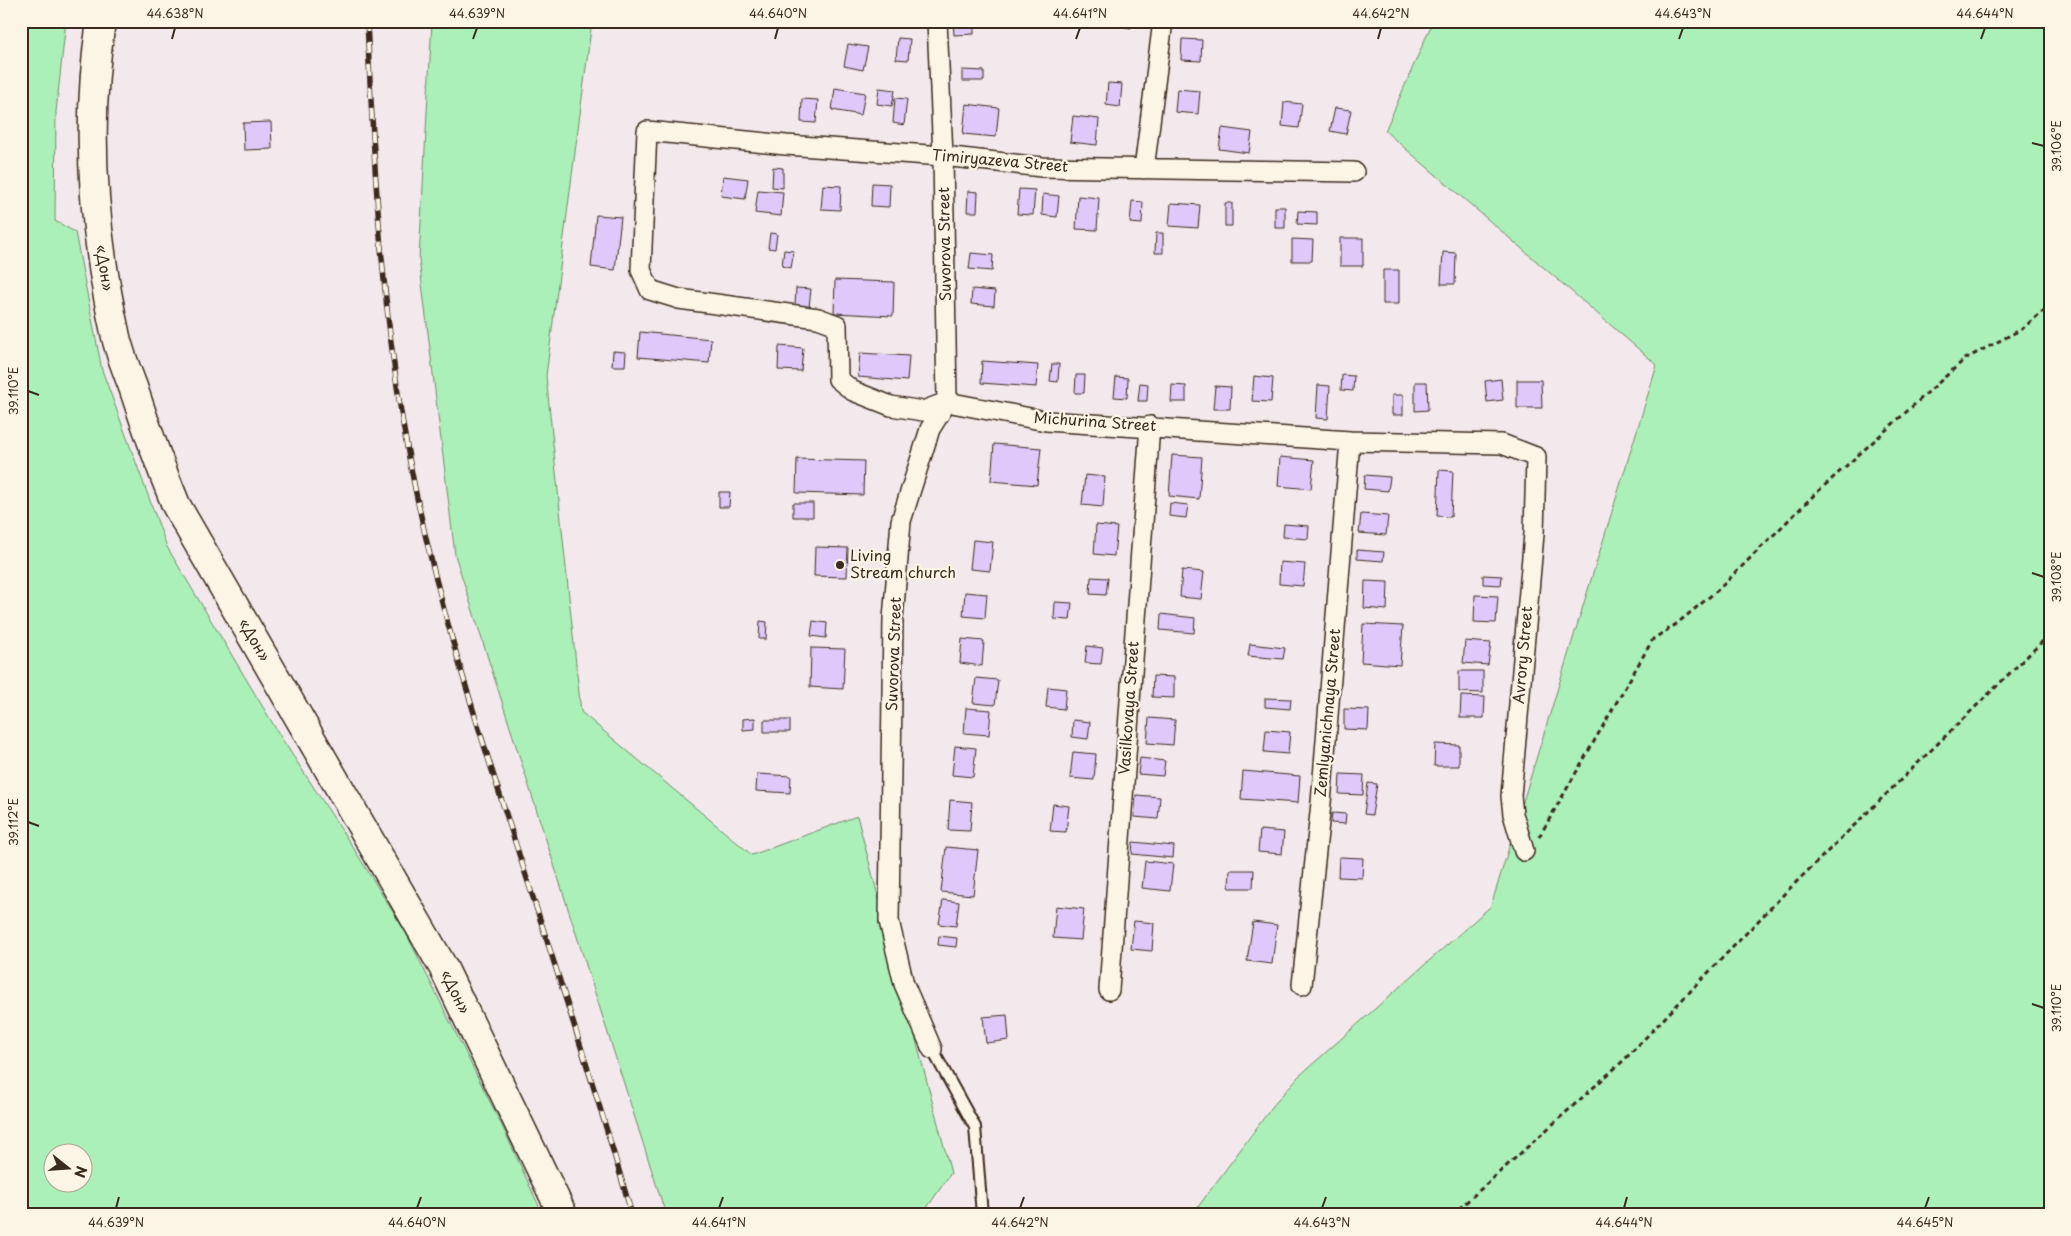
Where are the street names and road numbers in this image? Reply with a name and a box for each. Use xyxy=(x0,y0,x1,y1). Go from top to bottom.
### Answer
street label: Timiryazeva Street xyxy=(931,142,1069,177)
street label: Suvorova Street xyxy=(931,187,956,301)
street label: «Дон» xyxy=(90,243,121,293)
street label: Michurina Street xyxy=(1033,405,1157,436)
street label: Suvorova Street xyxy=(879,597,906,711)
street label: Avrory Street xyxy=(1506,605,1537,705)
street label: «Дон» xyxy=(234,613,277,665)
street label: Zemlyanichnaya Street xyxy=(1308,628,1345,798)
street label: Vasilkovaya Street xyxy=(1111,640,1144,775)
street label: «Дон» xyxy=(436,965,477,1018)

